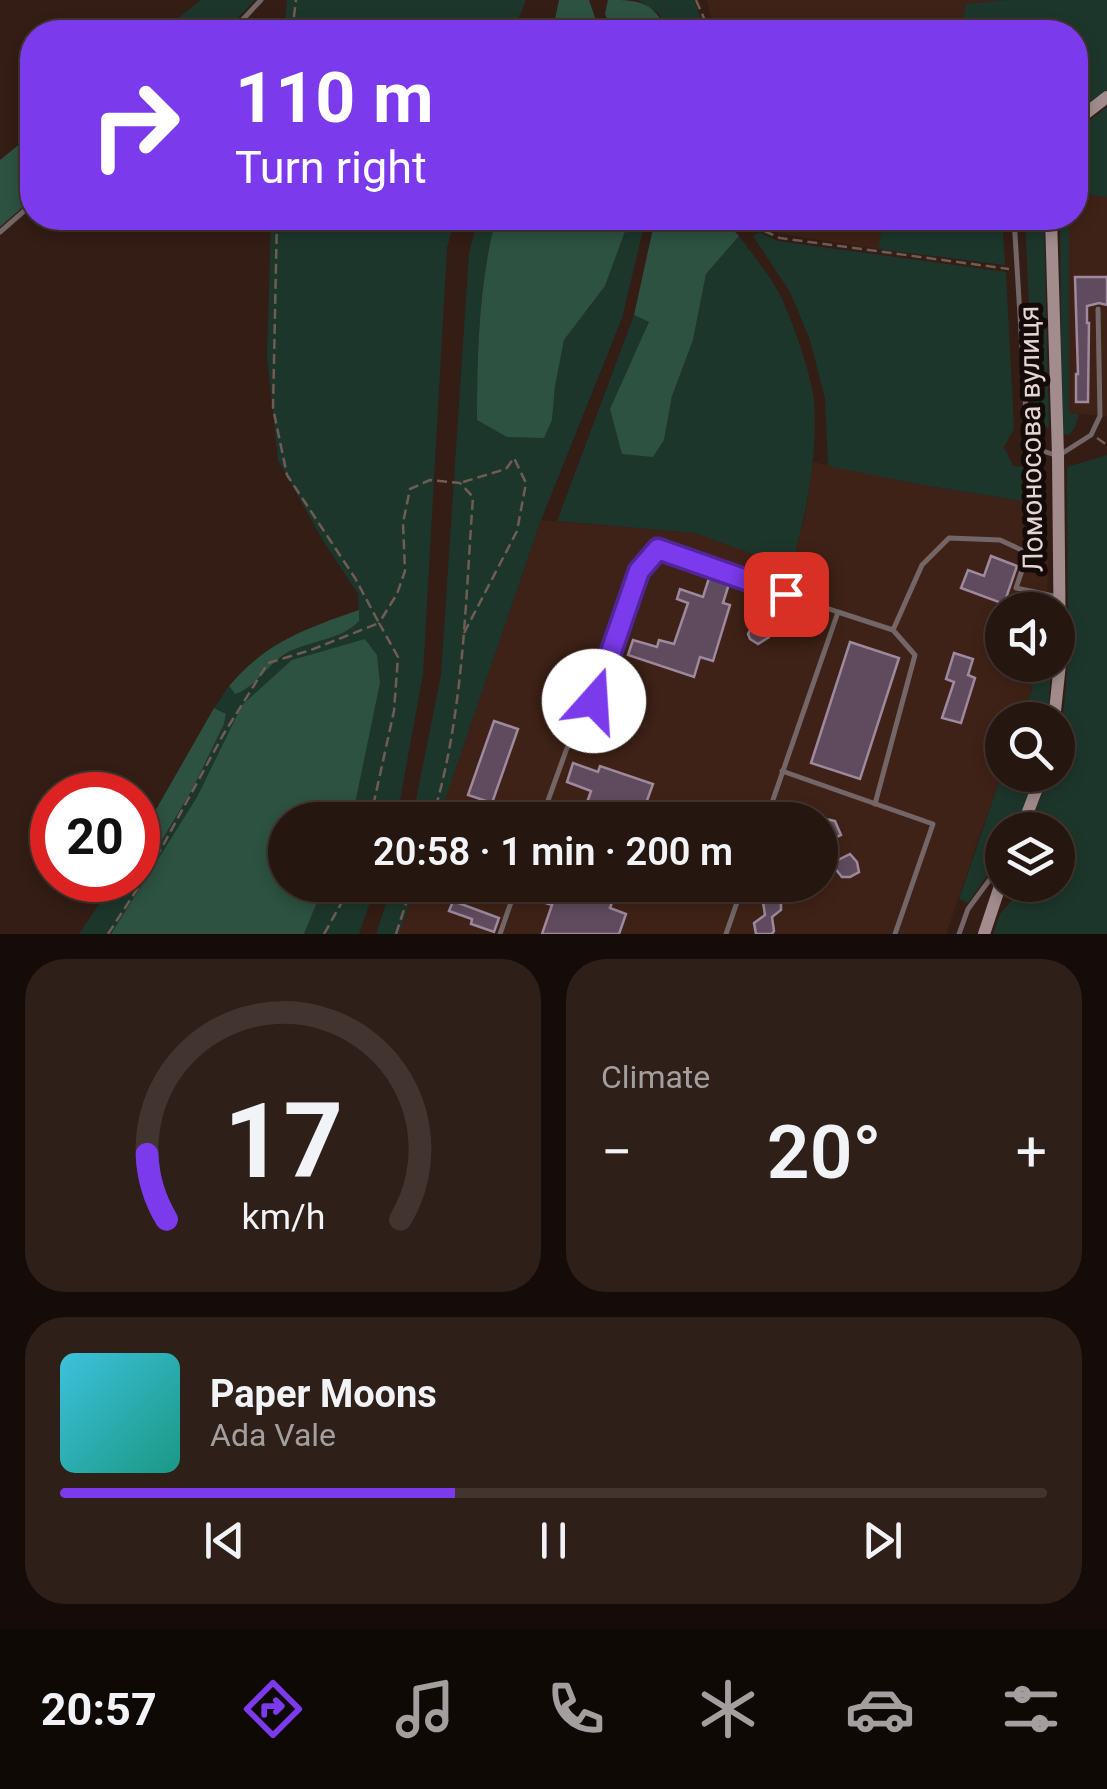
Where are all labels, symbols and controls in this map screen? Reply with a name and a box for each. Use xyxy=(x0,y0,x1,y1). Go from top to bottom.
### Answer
text: 110 m xyxy=(235,57,434,139)
icon: right xyxy=(70,60,200,190)
text: Turn right xyxy=(235,141,427,194)
street label: Ломоносова вулиця xyxy=(1012,305,1050,573)
pin xyxy=(744,552,829,637)
icon: arrive xyxy=(759,567,814,622)
map controls xyxy=(985,592,1075,902)
button: sound xyxy=(985,592,1075,682)
position arrow xyxy=(542,649,646,753)
button: search xyxy=(985,702,1075,792)
speed limit sign: 20 xyxy=(30,772,160,902)
button: layers xyxy=(985,812,1075,902)
text: 20:58 · 1 min · 200 m xyxy=(373,830,733,874)
text: Climate xyxy=(601,1058,710,1096)
text: 17 xyxy=(223,1081,343,1202)
text: 20° xyxy=(767,1108,881,1196)
text: − xyxy=(601,1120,632,1184)
text: + xyxy=(1016,1120,1047,1184)
text: km/h xyxy=(241,1196,325,1238)
text: Paper Moons xyxy=(210,1372,437,1416)
text: Ada Vale xyxy=(210,1416,336,1454)
icon: previous xyxy=(197,1513,252,1568)
icon: pause xyxy=(526,1513,581,1568)
icon: next xyxy=(855,1513,910,1568)
icon: directions xyxy=(238,1674,308,1744)
icon: music xyxy=(390,1674,460,1744)
icon: phone xyxy=(541,1674,611,1744)
icon: climate xyxy=(693,1674,763,1744)
icon: car xyxy=(845,1674,915,1744)
icon: filters xyxy=(996,1674,1066,1744)
text: 20:57 xyxy=(41,1683,157,1736)

